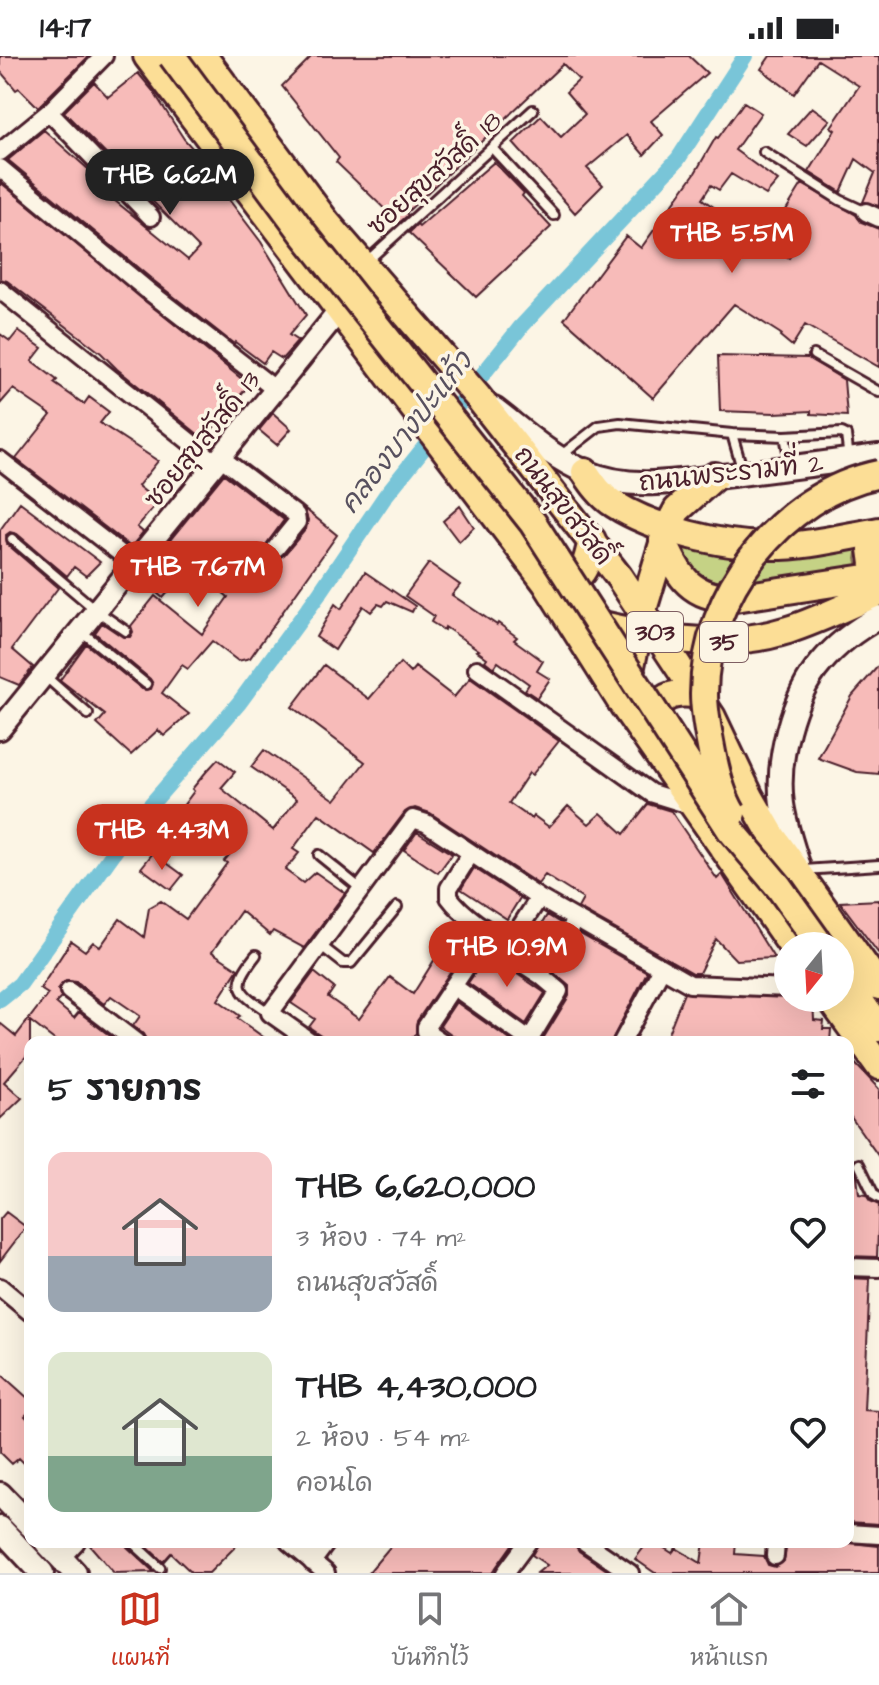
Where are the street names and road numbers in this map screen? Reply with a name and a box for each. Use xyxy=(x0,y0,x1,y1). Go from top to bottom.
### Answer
street label: ซอยสุขสวัสดิ์ 18 xyxy=(356,100,510,244)
street label: ซอยสุขสวัสดิ์ 13 xyxy=(133,360,269,516)
street label: ถนนสุขสวัสดิ์ xyxy=(505,436,625,573)
street label: ถนนพระรามที่ 2 xyxy=(636,438,825,501)
road number: 303 xyxy=(627,612,683,652)
road number: 35 xyxy=(700,622,748,662)

